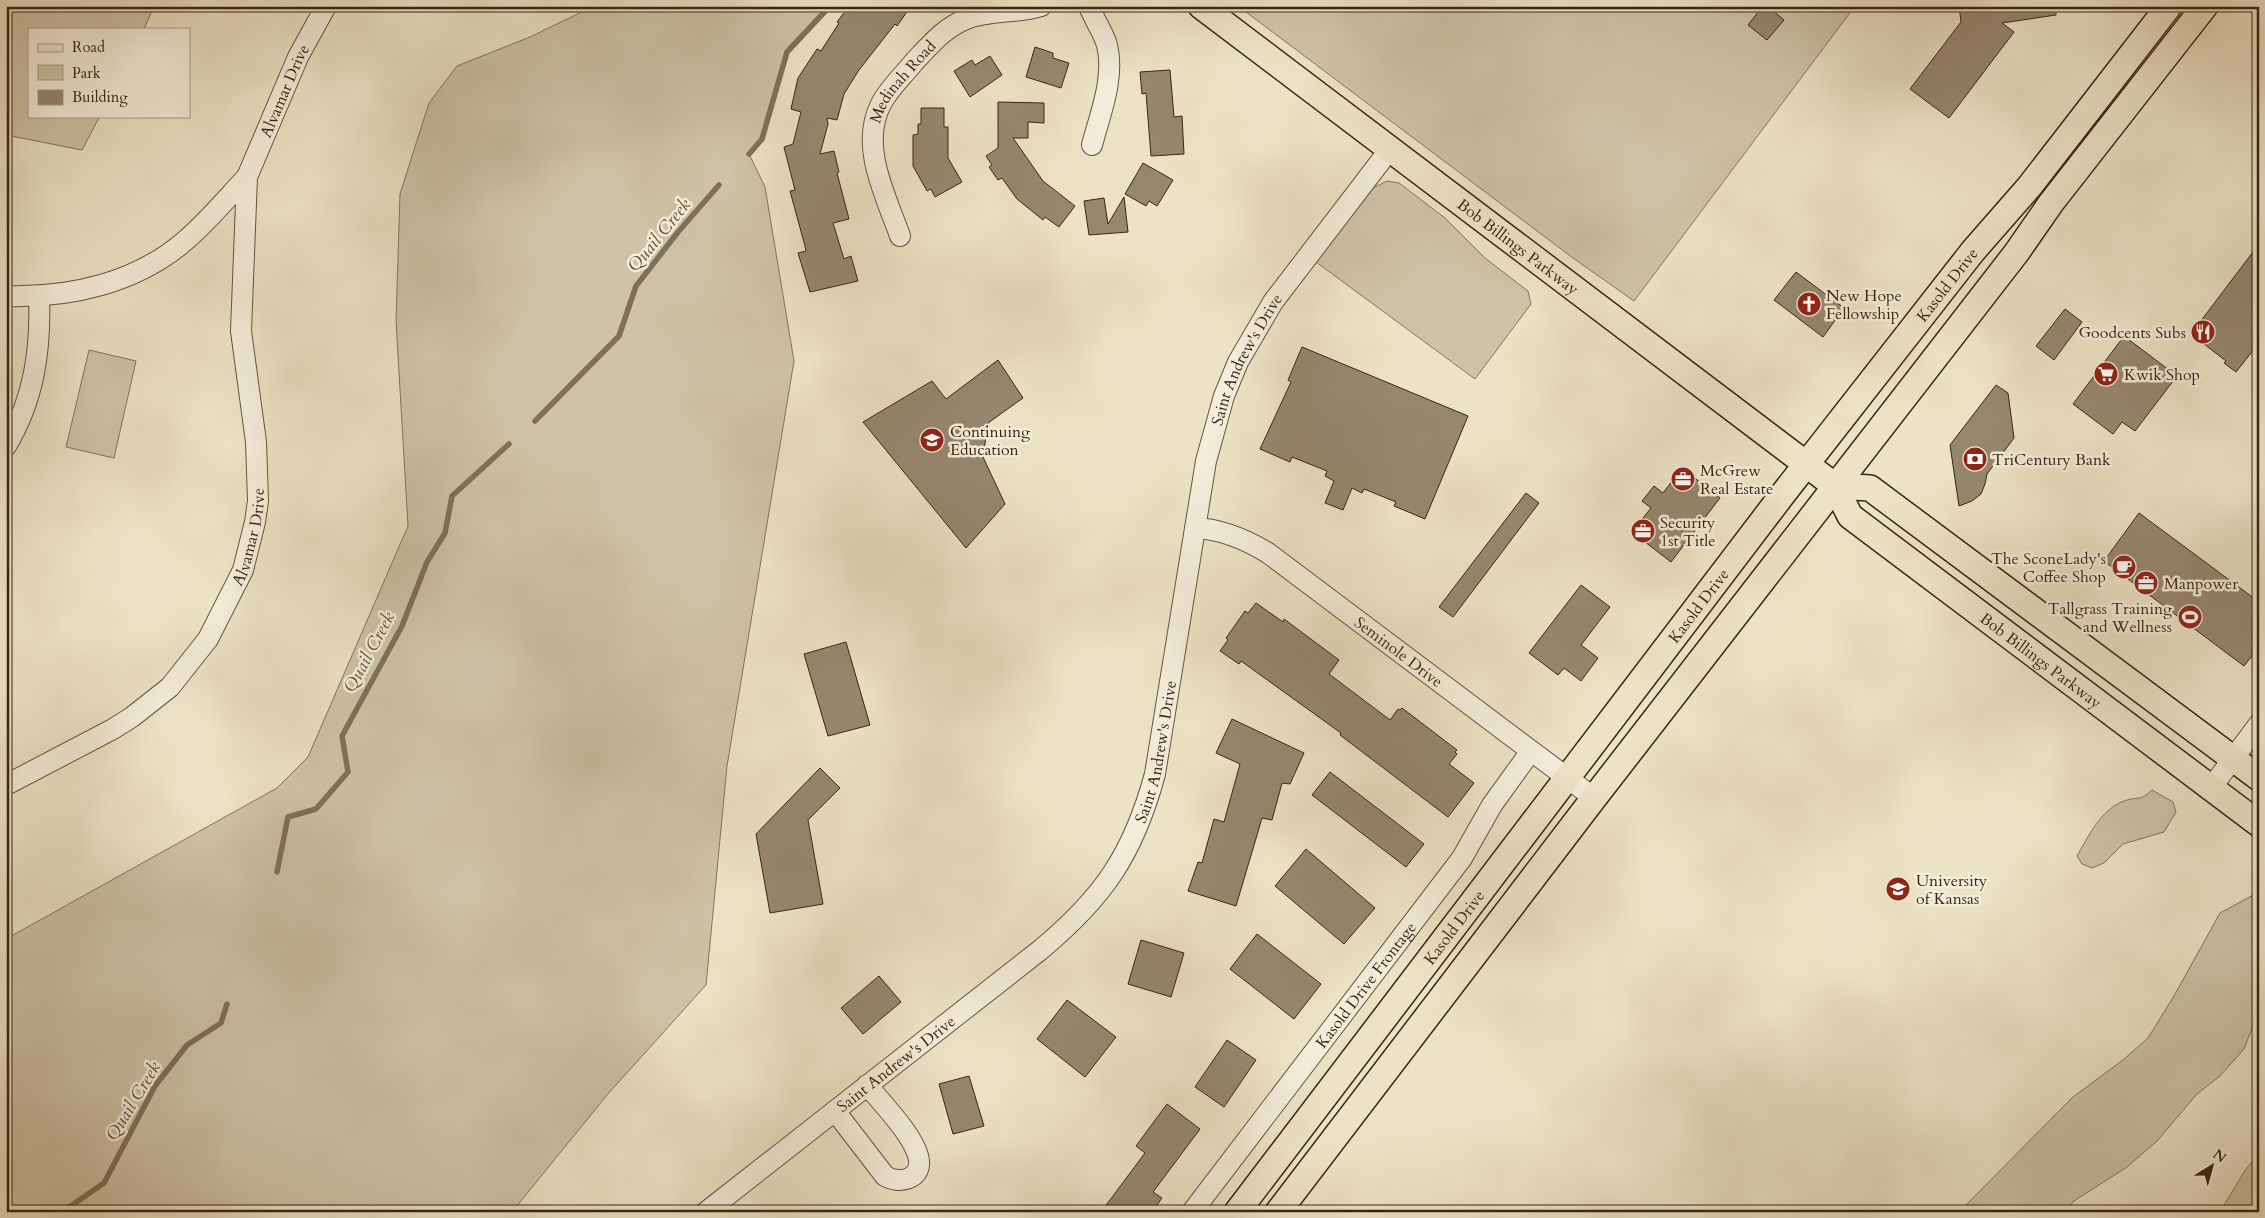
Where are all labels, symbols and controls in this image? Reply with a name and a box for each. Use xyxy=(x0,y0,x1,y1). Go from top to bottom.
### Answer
legend xyxy=(28,28,190,118)
street label: Medinah Road xyxy=(865,35,941,126)
text: Road xyxy=(72,37,105,57)
street label: Alvamar Drive xyxy=(255,40,315,141)
text: Park xyxy=(72,63,101,83)
text: Building xyxy=(72,87,128,107)
water label: Quail Creek xyxy=(622,193,697,277)
street label: Bob Billings Parkway xyxy=(1452,194,1583,301)
street label: Kasold Drive xyxy=(1912,243,1984,327)
place label: New Hope Fellowship xyxy=(1826,285,1902,325)
street label: Saint Andrew's Drive xyxy=(1206,289,1288,428)
church icon: New Hope Fellowship xyxy=(1796,291,1822,317)
restaurant icon: Goodcents Subs xyxy=(2190,319,2216,345)
place label: Goodcents Subs xyxy=(2078,322,2186,344)
supermarket icon: Kwik Shop xyxy=(2093,361,2119,387)
place label: Kwik Shop xyxy=(2124,364,2200,386)
place label: Continuing Education xyxy=(950,421,1030,461)
school or university icon: Continuing Education xyxy=(919,427,945,453)
bank icon: TriCentury Bank xyxy=(1962,446,1988,472)
place label: TriCentury Bank xyxy=(1992,449,2111,471)
place label: McGrew Real Estate xyxy=(1700,460,1773,500)
office icon: McGrew Real Estate xyxy=(1670,466,1696,492)
street label: Alvamar Drive xyxy=(227,488,270,590)
place label: Security 1st Title xyxy=(1660,512,1716,552)
office icon: Security 1st Title xyxy=(1630,518,1656,544)
place label: The SconeLady's Coffee Shop xyxy=(1991,548,2106,588)
cafe icon: The SconeLady's Coffee Shop xyxy=(2111,554,2137,580)
street label: Kasold Drive xyxy=(1664,564,1735,648)
office icon: Manpower xyxy=(2133,570,2159,596)
place label: Manpower xyxy=(2164,573,2238,595)
place label: Tallgrass Training and Wellness xyxy=(2048,598,2172,638)
sports icon: Tallgrass Training and Wellness xyxy=(2177,604,2203,630)
water label: Quail Creek xyxy=(338,607,401,697)
street label: Bob Billings Parkway xyxy=(1975,608,2106,714)
street label: Seminole Drive xyxy=(1350,612,1447,693)
street label: Saint Andrew's Drive xyxy=(1130,679,1182,826)
place label: University of Kansas xyxy=(1916,870,1988,910)
school or university icon: University of Kansas xyxy=(1885,876,1911,902)
street label: Kasold Drive xyxy=(1419,886,1490,969)
street label: Kasold Drive Frontage xyxy=(1311,917,1422,1053)
street label: Saint Andrew's Drive xyxy=(833,1011,960,1117)
water label: Quail Creek xyxy=(100,1057,167,1146)
north arrow xyxy=(2188,1140,2238,1190)
text: N xyxy=(2209,1145,2230,1167)

